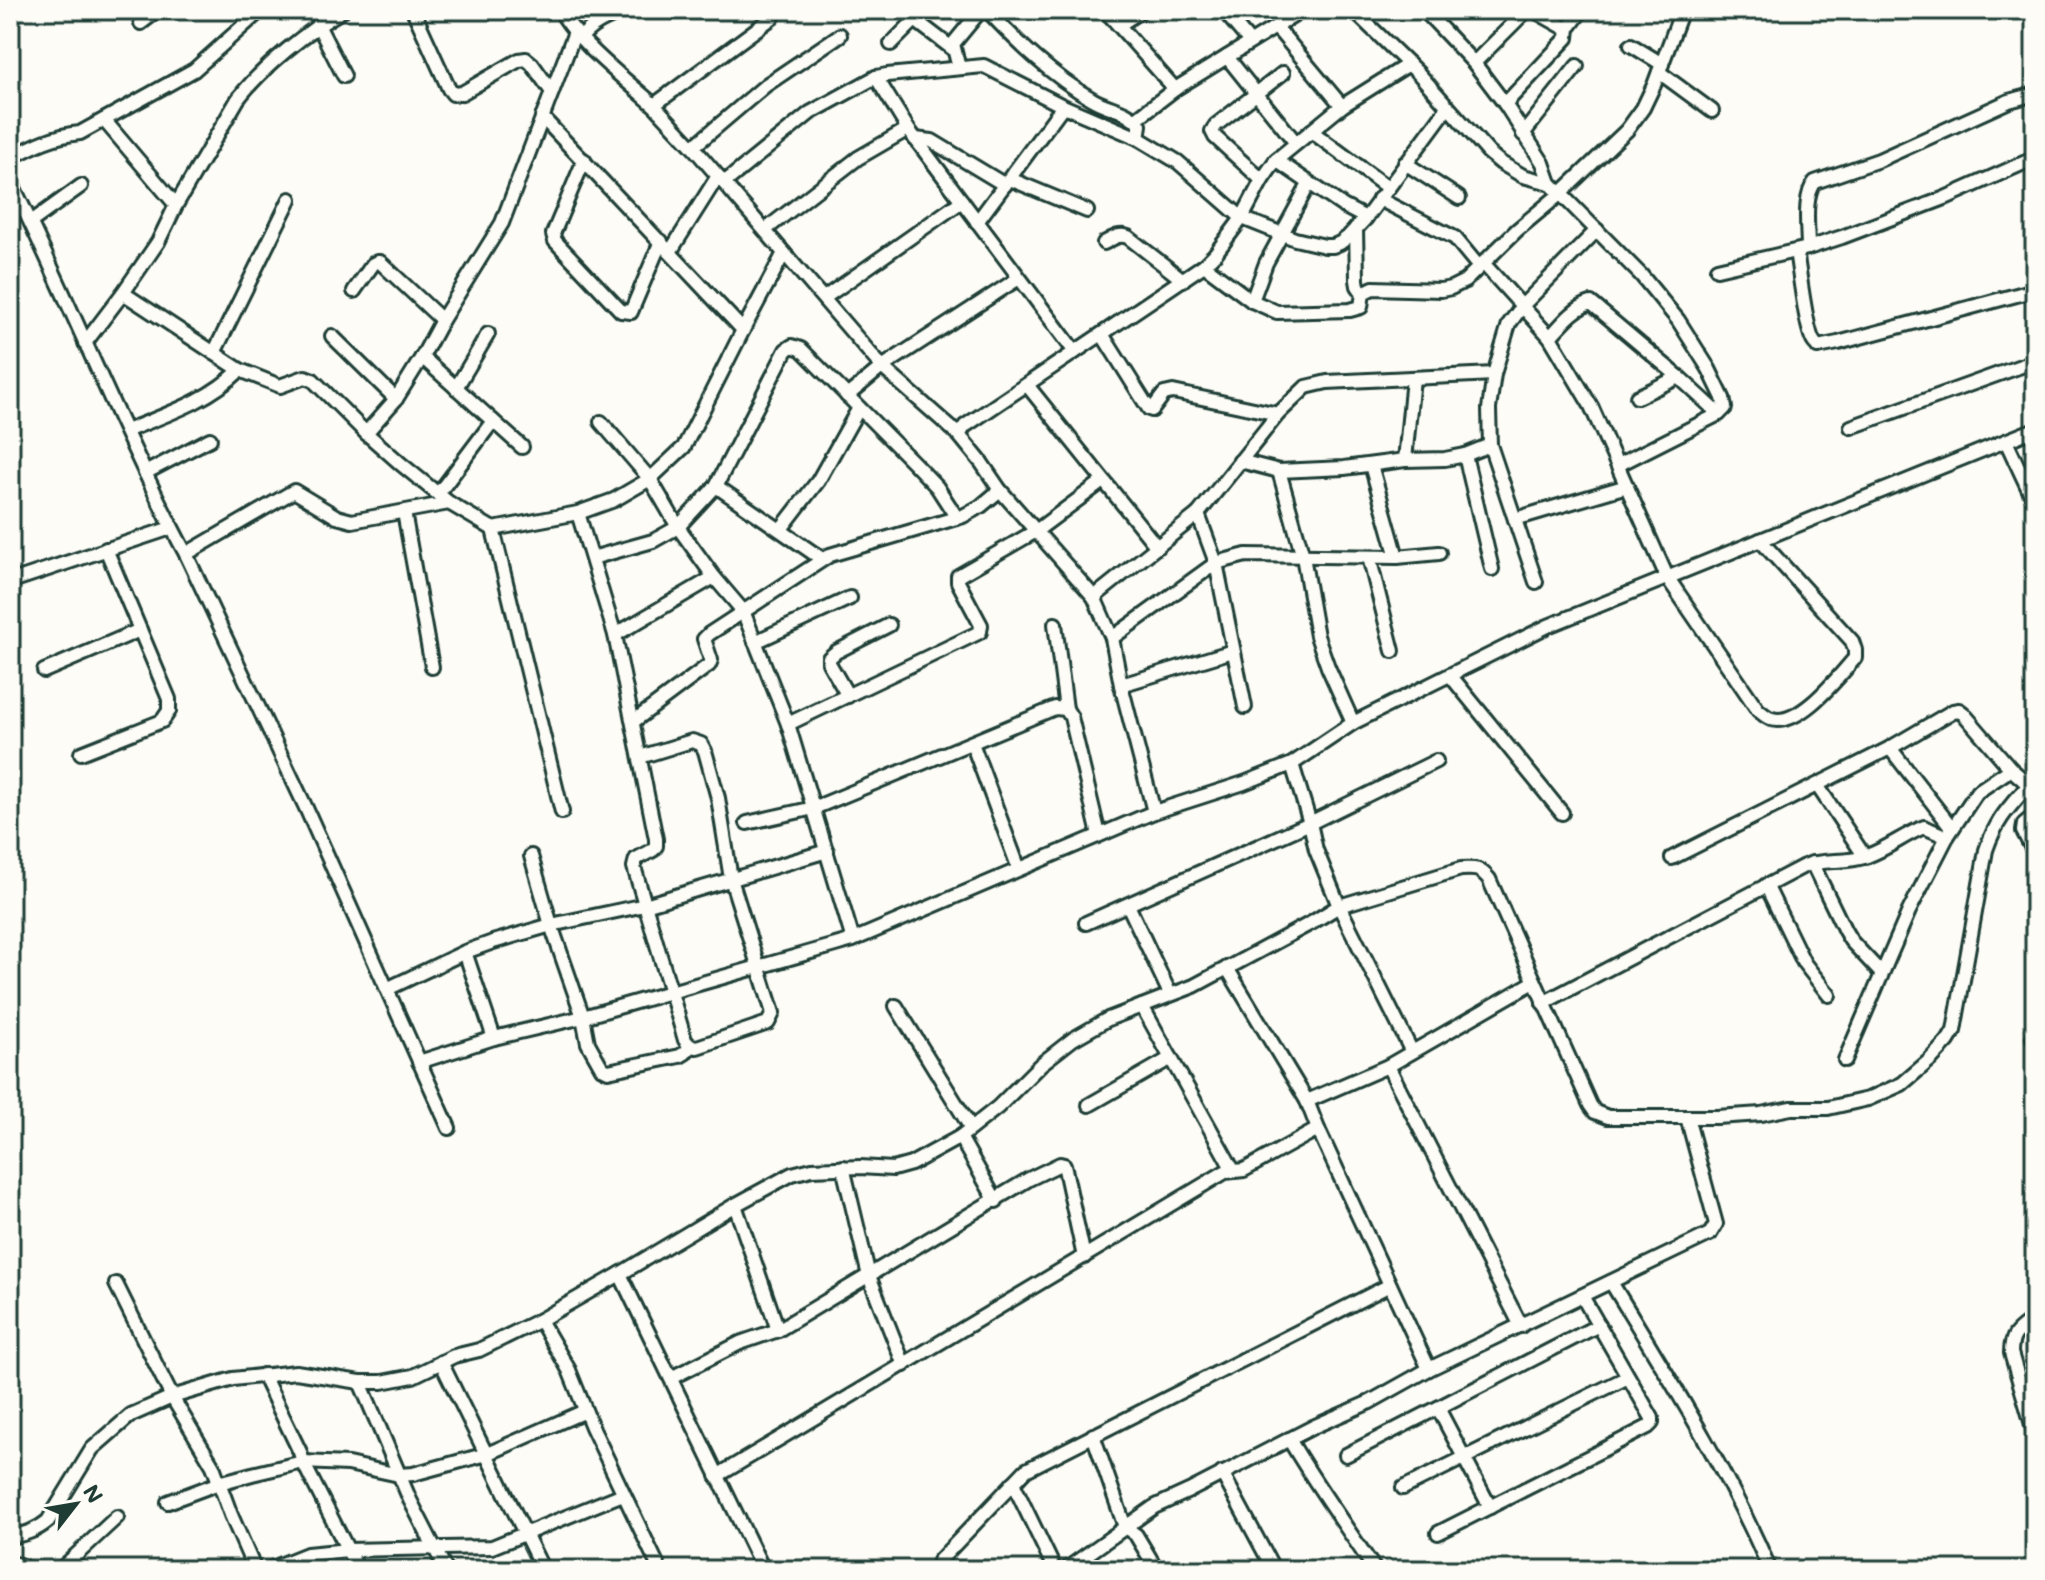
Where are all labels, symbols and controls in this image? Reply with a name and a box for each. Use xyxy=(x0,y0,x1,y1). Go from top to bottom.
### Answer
north arrow xyxy=(36,1464,116,1544)
text: N xyxy=(77,1479,110,1508)

